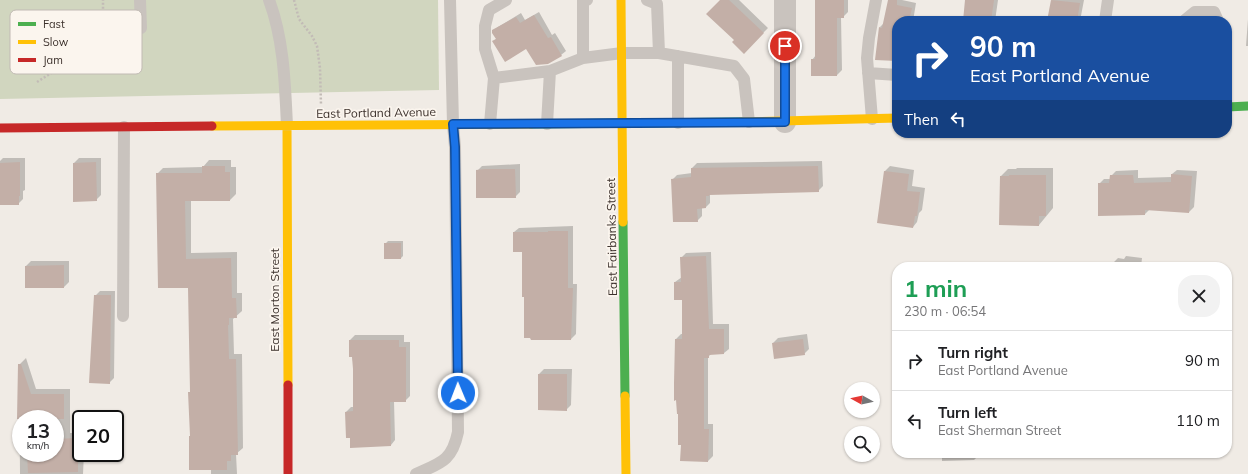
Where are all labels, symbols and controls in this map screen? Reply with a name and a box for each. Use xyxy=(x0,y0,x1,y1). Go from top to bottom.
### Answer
legend xyxy=(10,10,142,74)
text: Fast xyxy=(43,17,65,31)
pin xyxy=(768,29,802,63)
text: 90 m xyxy=(970,29,1036,64)
icon: right xyxy=(904,32,956,84)
text: Slow xyxy=(43,35,69,49)
icon: arrive xyxy=(774,35,796,57)
text: Jam xyxy=(43,53,63,67)
text: East Portland Avenue xyxy=(970,64,1150,87)
street label: East Portland Avenue xyxy=(316,104,436,121)
icon: left xyxy=(947,108,969,130)
text: Then xyxy=(904,110,939,129)
street label: East Fairbanks Street xyxy=(603,178,620,296)
street label: East Morton Street xyxy=(267,248,282,352)
text: 1 min xyxy=(904,273,967,303)
button: close xyxy=(1178,275,1220,317)
text: 230 m · 06:54 xyxy=(904,303,986,319)
text: Turn right xyxy=(938,343,1008,362)
icon: right xyxy=(904,350,926,372)
text: 90 m xyxy=(1185,351,1220,370)
text: East Portland Avenue xyxy=(938,362,1068,378)
position arrow xyxy=(437,372,479,414)
north arrow xyxy=(844,382,880,418)
map controls xyxy=(844,382,880,462)
text: Turn left xyxy=(938,403,997,422)
speed limit sign: 20 xyxy=(72,410,124,462)
icon: left xyxy=(904,410,926,432)
text: 110 m xyxy=(1176,411,1220,430)
text: 13 xyxy=(26,418,50,443)
text: East Sherman Street xyxy=(938,422,1061,438)
button: search xyxy=(844,426,880,462)
text: km/h xyxy=(27,439,49,452)

